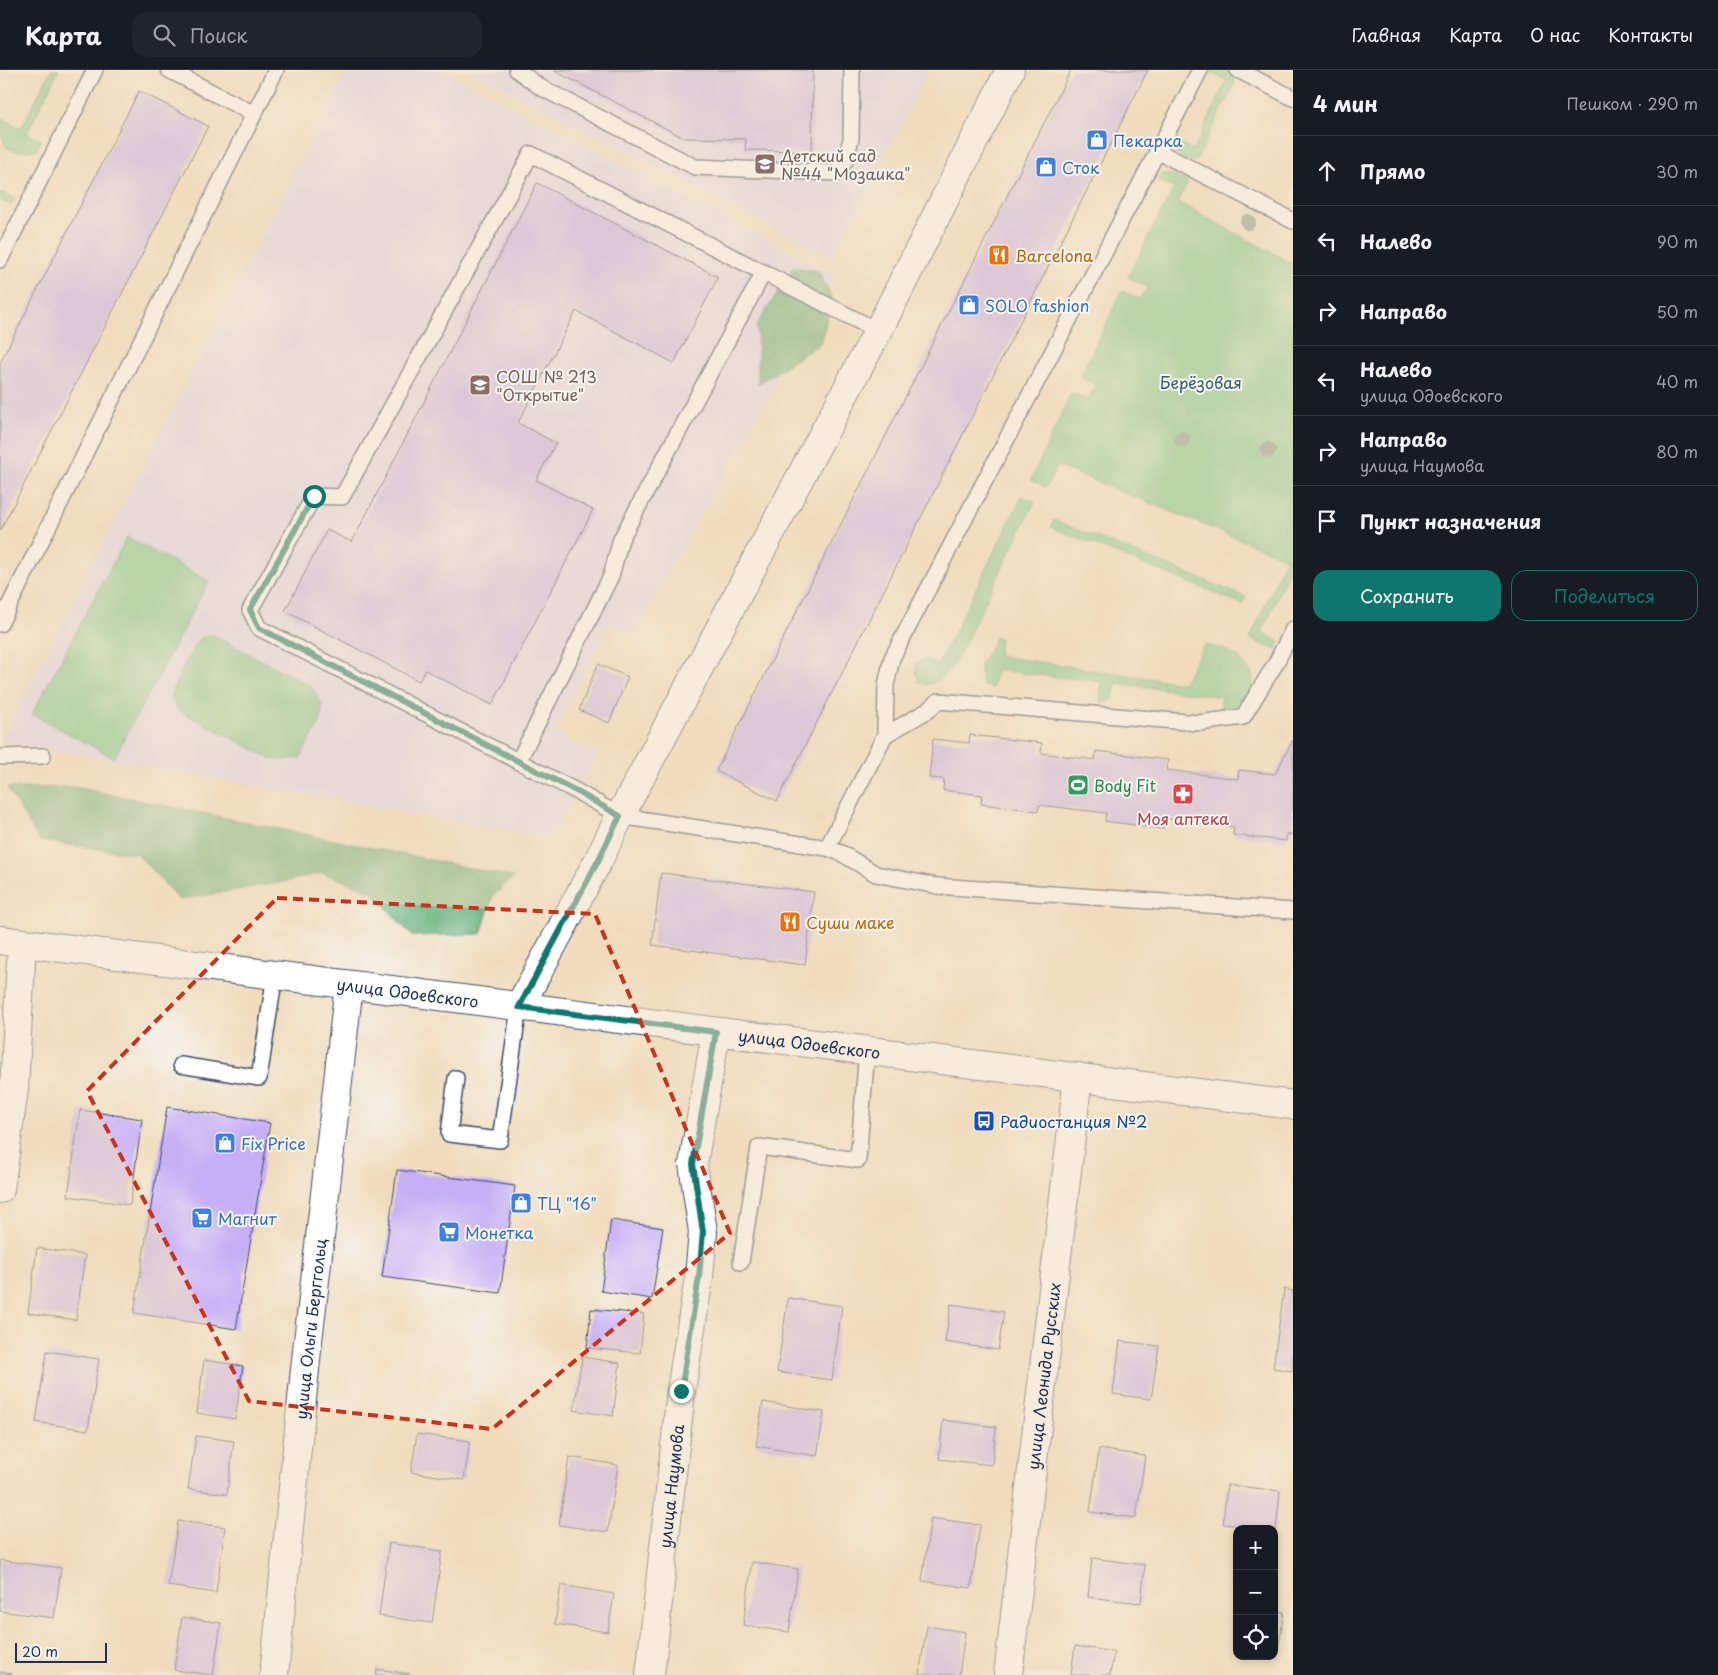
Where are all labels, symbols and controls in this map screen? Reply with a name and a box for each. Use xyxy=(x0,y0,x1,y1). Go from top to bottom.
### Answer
search box xyxy=(132,12,482,57)
text: Карта xyxy=(25,17,102,53)
icon: search xyxy=(150,21,178,49)
text: Поиск xyxy=(190,21,248,49)
text: Главная xyxy=(1352,21,1421,48)
text: Карта xyxy=(1449,21,1502,48)
text: О нас xyxy=(1530,21,1580,48)
text: Контакты xyxy=(1608,21,1693,48)
text: 4 мин xyxy=(1313,87,1378,119)
text: Пешком · 290 m xyxy=(1567,91,1698,115)
shop icon: Пекарка xyxy=(1085,128,1109,152)
place label: Пекарка xyxy=(1113,128,1182,152)
place label: Детский сад №44 "Мозаика" xyxy=(780,143,911,185)
school or university icon: Детский сад №44 "Мозаика" xyxy=(753,152,777,176)
shop icon: Сток xyxy=(1034,155,1058,179)
place label: Сток xyxy=(1062,155,1100,179)
icon: ahead xyxy=(1313,157,1341,185)
text: Прямо xyxy=(1360,157,1425,185)
text: 30 m xyxy=(1656,159,1698,183)
icon: left xyxy=(1313,227,1341,255)
text: Налево xyxy=(1360,227,1432,255)
text: 90 m xyxy=(1657,229,1698,253)
restaurant icon: Barcelona xyxy=(987,243,1011,267)
place label: Barcelona xyxy=(1015,243,1093,267)
shop icon: SOLO fashion xyxy=(957,293,981,317)
place label: SOLO fashion xyxy=(985,293,1089,317)
icon: right xyxy=(1313,297,1341,325)
text: Направо xyxy=(1360,297,1447,325)
text: 50 m xyxy=(1657,299,1698,323)
text: Налево xyxy=(1360,355,1432,383)
place label: СОШ № 213 "Открытие" xyxy=(496,364,597,406)
icon: left xyxy=(1313,367,1341,395)
text: 40 m xyxy=(1656,369,1698,393)
park label: Берёзовая xyxy=(1160,370,1242,394)
school or university icon: СОШ № 213 "Открытие" xyxy=(468,373,492,397)
text: улица Одоевского xyxy=(1360,383,1503,407)
text: Направо xyxy=(1360,425,1447,453)
icon: right xyxy=(1313,437,1341,465)
text: 80 m xyxy=(1656,439,1698,463)
text: улица Наумова xyxy=(1360,453,1484,477)
route start xyxy=(303,485,326,508)
icon: arrive xyxy=(1313,507,1341,535)
text: Пункт назначения xyxy=(1360,507,1541,535)
button: Сохранить xyxy=(1313,570,1501,621)
button: Поделиться xyxy=(1511,570,1698,621)
sports icon: Body Fit xyxy=(1066,773,1090,797)
place label: Body Fit xyxy=(1094,773,1157,797)
pharmacy icon: Моя аптека xyxy=(1171,782,1195,806)
place label: Моя аптека xyxy=(1137,806,1229,830)
restaurant icon: Суши маке xyxy=(778,910,802,934)
place label: Суши маке xyxy=(806,910,895,934)
street label: улица Одоевского xyxy=(335,971,480,1013)
street label: улица Одоевского xyxy=(737,1022,882,1064)
bus stop icon: Радиостанция №2 xyxy=(972,1109,996,1133)
place label: Радиостанция №2 xyxy=(1000,1109,1147,1133)
shop icon: Fix Price xyxy=(213,1131,237,1155)
place label: Fix Price xyxy=(241,1131,306,1155)
shop icon: ТЦ "16" xyxy=(509,1191,533,1215)
place label: ТЦ "16" xyxy=(537,1191,597,1215)
supermarket icon: Магнит xyxy=(190,1206,214,1230)
place label: Магнит xyxy=(218,1206,278,1230)
supermarket icon: Монетка xyxy=(437,1220,461,1244)
place label: Монетка xyxy=(465,1220,534,1244)
street label: улица Ольги Берггольц xyxy=(288,1237,332,1421)
street label: улица Леонида Русских xyxy=(1020,1281,1066,1471)
route end xyxy=(670,1380,693,1403)
street label: улица Наумова xyxy=(652,1423,689,1549)
map controls xyxy=(1233,1525,1278,1660)
button: + xyxy=(1233,1525,1278,1570)
button: − xyxy=(1233,1570,1278,1615)
button: locate xyxy=(1233,1615,1278,1660)
scale bar xyxy=(15,1640,108,1663)
text: 20 m xyxy=(22,1641,58,1662)

